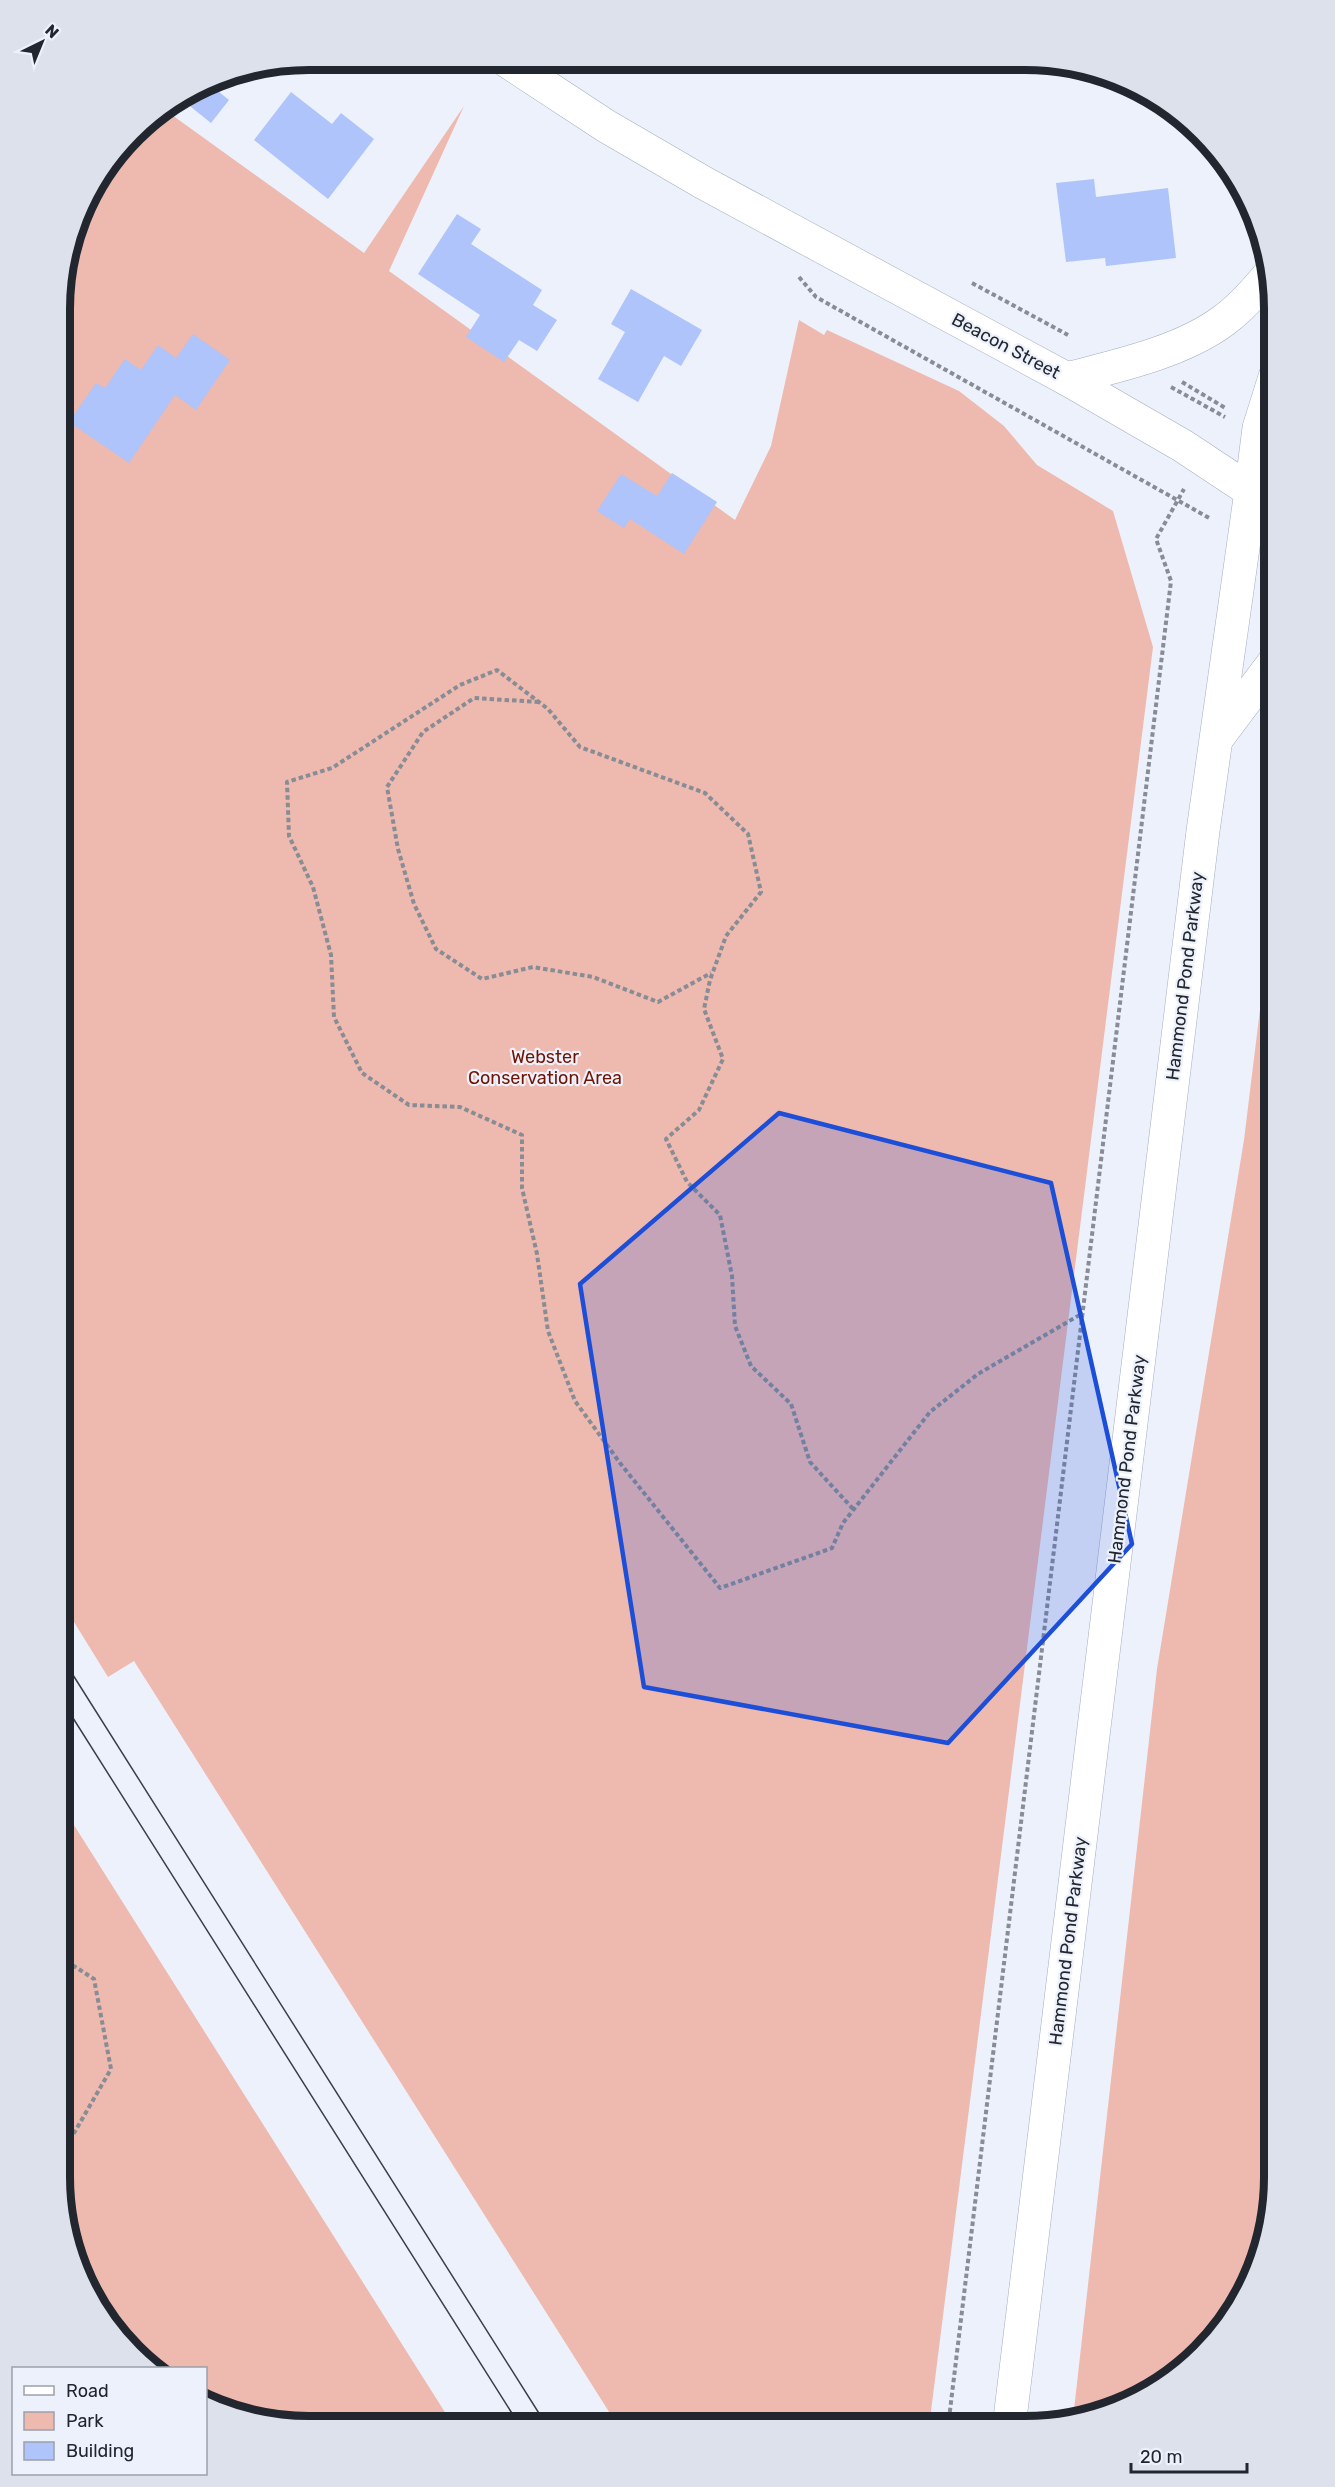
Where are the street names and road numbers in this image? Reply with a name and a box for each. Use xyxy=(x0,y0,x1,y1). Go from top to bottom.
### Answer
street label: Beacon Street xyxy=(948,308,1064,384)
street label: Hammond Pond Parkway xyxy=(1161,870,1209,1082)
street label: Hammond Pond Parkway xyxy=(1103,1353,1151,1565)
street label: Hammond Pond Parkway xyxy=(1044,1835,1092,2047)

